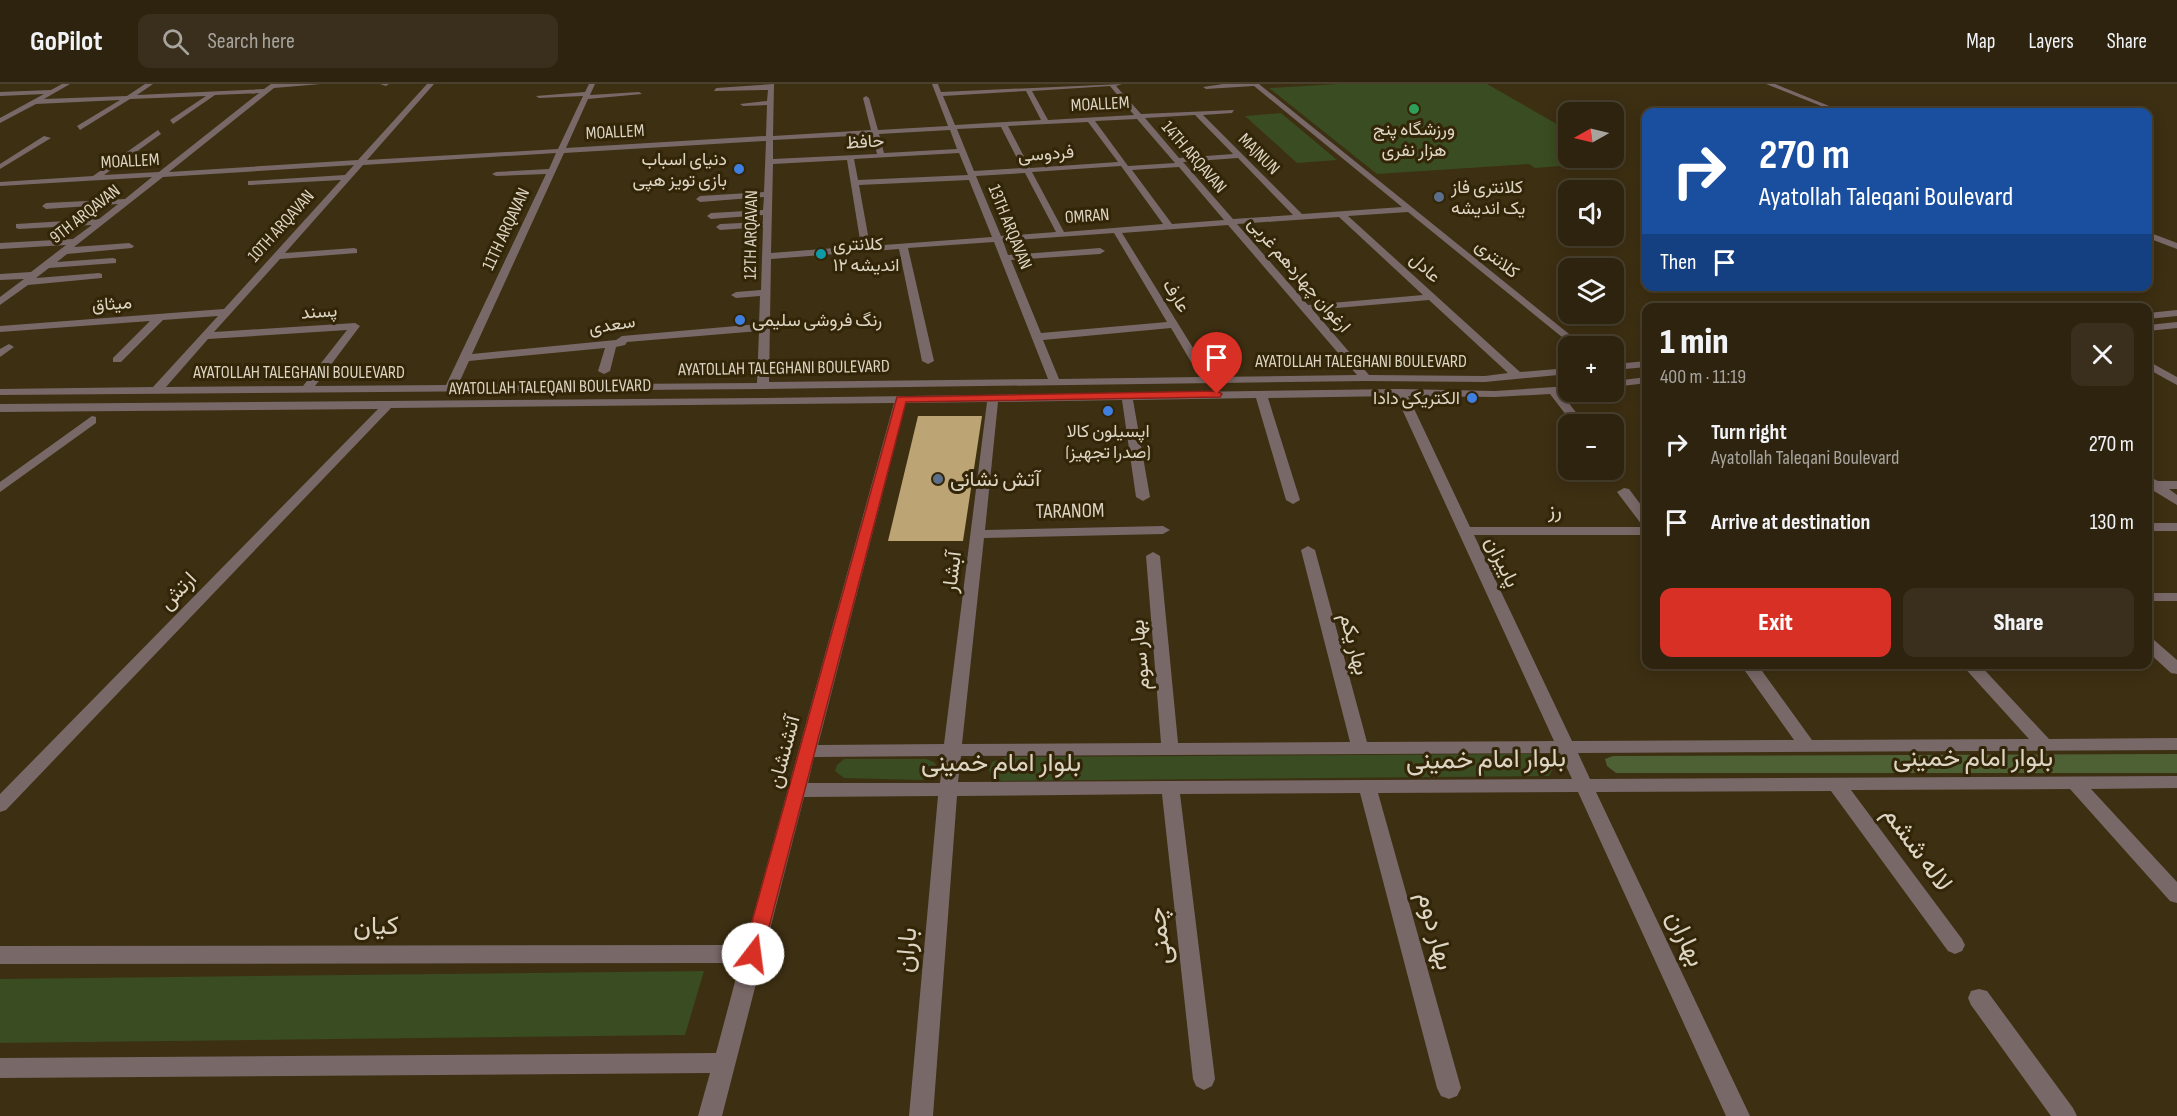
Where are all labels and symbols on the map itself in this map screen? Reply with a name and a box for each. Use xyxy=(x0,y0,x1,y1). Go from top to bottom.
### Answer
street label: MOALLEM xyxy=(1070,92,1130,116)
marker: ورزشگاه پنج هزار نفری xyxy=(1407,102,1421,116)
north arrow xyxy=(1558,102,1624,168)
street label: 14TH ARQAVAN xyxy=(1157,117,1231,197)
place label: ورزشگاه پنج هزار نفری xyxy=(1373,119,1455,161)
street label: MOALLEM xyxy=(585,120,645,144)
street label: MAJNUN xyxy=(1234,129,1284,179)
street label: حافظ xyxy=(845,131,885,153)
street label: فردوسی xyxy=(1017,142,1075,166)
street label: MOALLEM xyxy=(100,149,160,173)
place label: دنیای اسباب بازی تویز هپی xyxy=(633,149,727,192)
marker: دنیای اسباب بازی تویز هپی xyxy=(732,162,746,176)
place label: کلانتری فاز یک اندیشه xyxy=(1450,177,1525,219)
street label: 9TH ARQAVAN xyxy=(46,180,124,248)
street label: 13TH ARQAVAN xyxy=(984,182,1036,272)
street label: 11TH ARQAVAN xyxy=(478,185,534,273)
street label: 10TH ARQAVAN xyxy=(243,186,319,266)
street label: 12TH ARQAVAN xyxy=(740,190,762,280)
marker: کلانتری فاز یک اندیشه xyxy=(1432,190,1446,204)
street label: OMRAN xyxy=(1064,204,1110,228)
street label: ارغوان چهاردهم غربی xyxy=(1242,213,1355,338)
place label: کلانتری ۱۲ اندیشه xyxy=(833,234,900,276)
street label: کلانتری xyxy=(1471,235,1523,283)
marker: کلانتری ۱۲ اندیشه xyxy=(814,247,828,261)
street label: عادل xyxy=(1405,249,1445,287)
street label: عارف xyxy=(1158,276,1194,316)
street label: میثاق xyxy=(91,292,133,316)
street label: پسند xyxy=(300,300,338,325)
place label: رنگ فروشی سلیمی xyxy=(752,310,882,331)
street label: سعدی xyxy=(587,311,637,339)
marker: رنگ فروشی سلیمی xyxy=(733,313,747,327)
pin xyxy=(1191,332,1242,394)
street label: AYATOLLAH TALEGHANI BOULEVARD xyxy=(1254,351,1467,372)
street label: AYATOLLAH TALEGHANI BOULEVARD xyxy=(677,356,890,380)
street label: AYATOLLAH TALEGHANI BOULEVARD xyxy=(192,362,405,383)
street label: AYATOLLAH TALEQANI BOULEVARD xyxy=(448,375,651,399)
place label: الکتریکی دادا xyxy=(1373,388,1460,409)
marker: الکتریکی دادا xyxy=(1465,391,1479,405)
marker: اپسیلون کالا (صدرا تجهیز) xyxy=(1101,404,1115,418)
place label: اپسیلون کالا (صدرا تجهیز) xyxy=(1065,421,1151,463)
place label: آتش نشانی xyxy=(950,467,1042,492)
marker: آتش نشانی xyxy=(931,472,945,486)
street label: TARANOM xyxy=(1035,498,1105,524)
street label: رز xyxy=(1547,498,1562,523)
street label: پاییزان xyxy=(1478,533,1525,592)
street label: آبشار xyxy=(937,548,967,595)
street label: ارتش xyxy=(154,567,202,615)
street label: بهار یکم xyxy=(1333,610,1374,678)
street label: بهار سوم xyxy=(1124,618,1157,691)
street label: آتشنشان xyxy=(762,711,806,791)
street label: بلوار امام خمینی xyxy=(1406,743,1566,777)
street label: بلوار امام خمینی xyxy=(1893,743,2053,774)
street label: بلوار امام خمینی xyxy=(921,748,1081,779)
street label: لاله ششم xyxy=(1875,800,1959,898)
street label: بهار دوم xyxy=(1410,888,1460,974)
street label: چمنی xyxy=(1141,905,1180,967)
street label: بهاران xyxy=(1659,906,1711,972)
street label: کیان xyxy=(353,911,399,942)
position arrow xyxy=(721,922,785,986)
street label: باران xyxy=(890,926,924,974)

